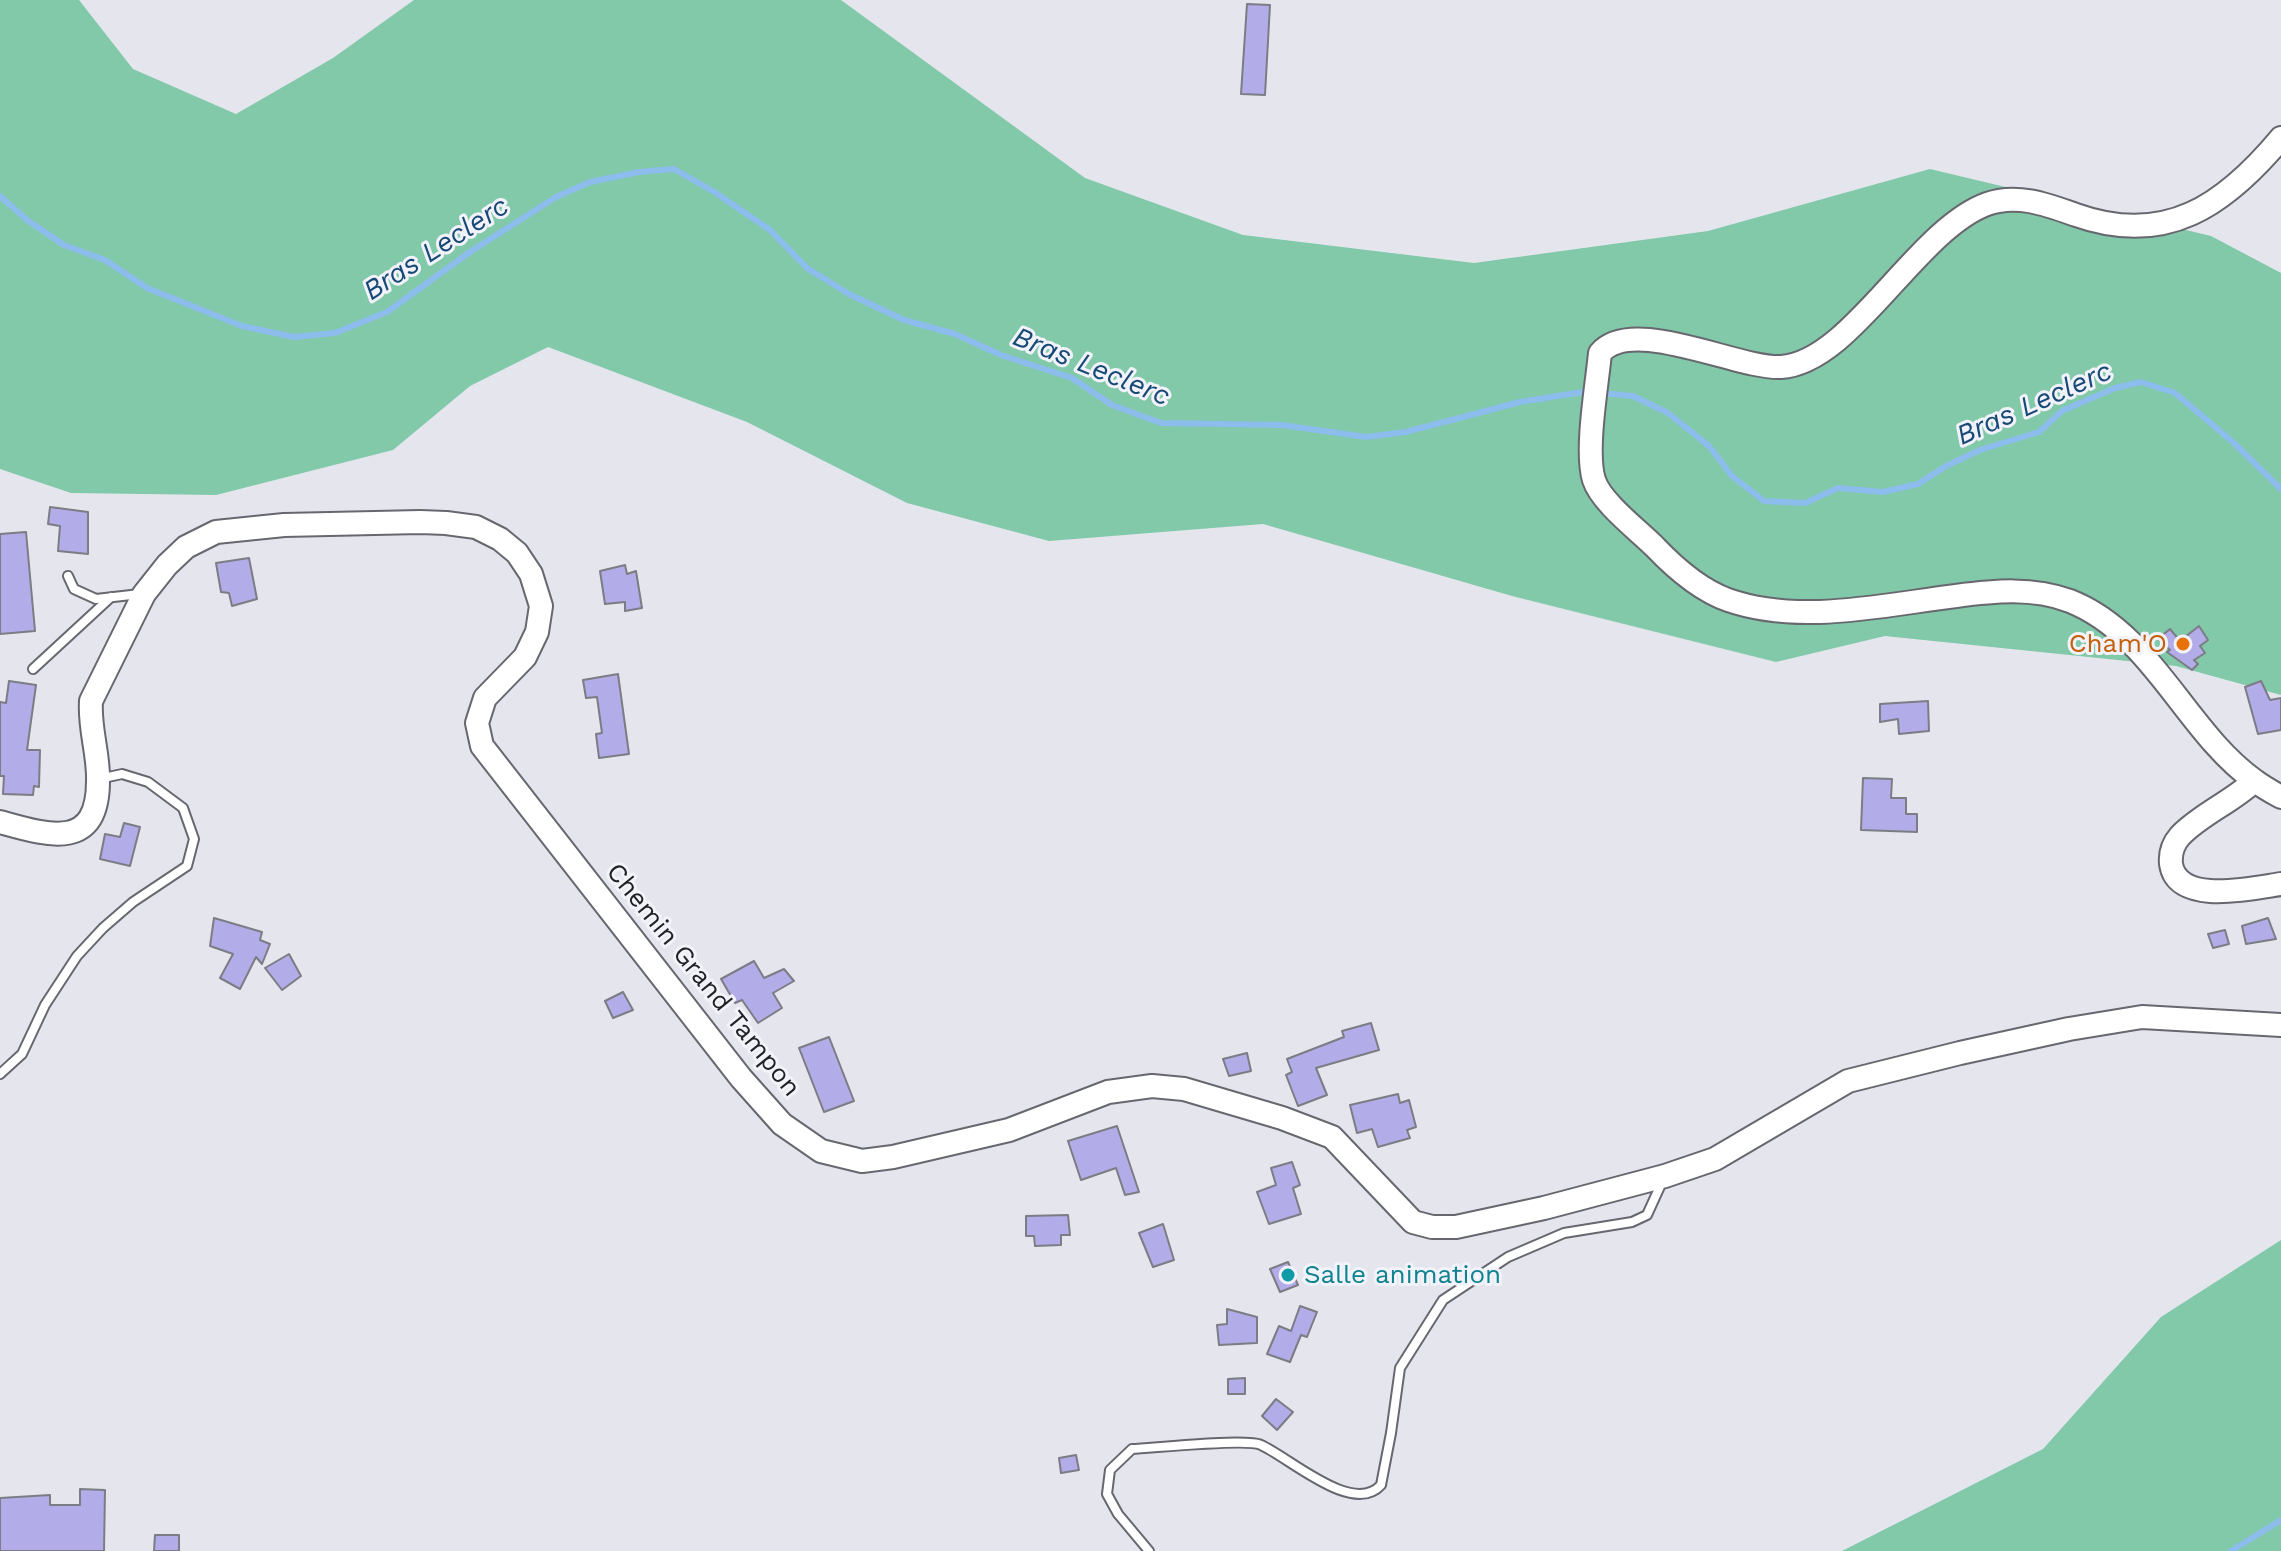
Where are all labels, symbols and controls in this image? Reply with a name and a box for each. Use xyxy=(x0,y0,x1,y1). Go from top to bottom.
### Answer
water label: Bras Leclerc xyxy=(357,190,515,308)
water label: Bras Leclerc xyxy=(1008,320,1174,414)
water label: Bras Leclerc xyxy=(1951,355,2117,453)
place label: Cham'O xyxy=(2069,628,2167,660)
marker: Cham'O xyxy=(2174,635,2192,653)
street label: Chemin Grand Tampon xyxy=(599,857,807,1103)
place label: Salle animation xyxy=(1304,1259,1501,1291)
marker: Salle animation xyxy=(1279,1266,1297,1284)

